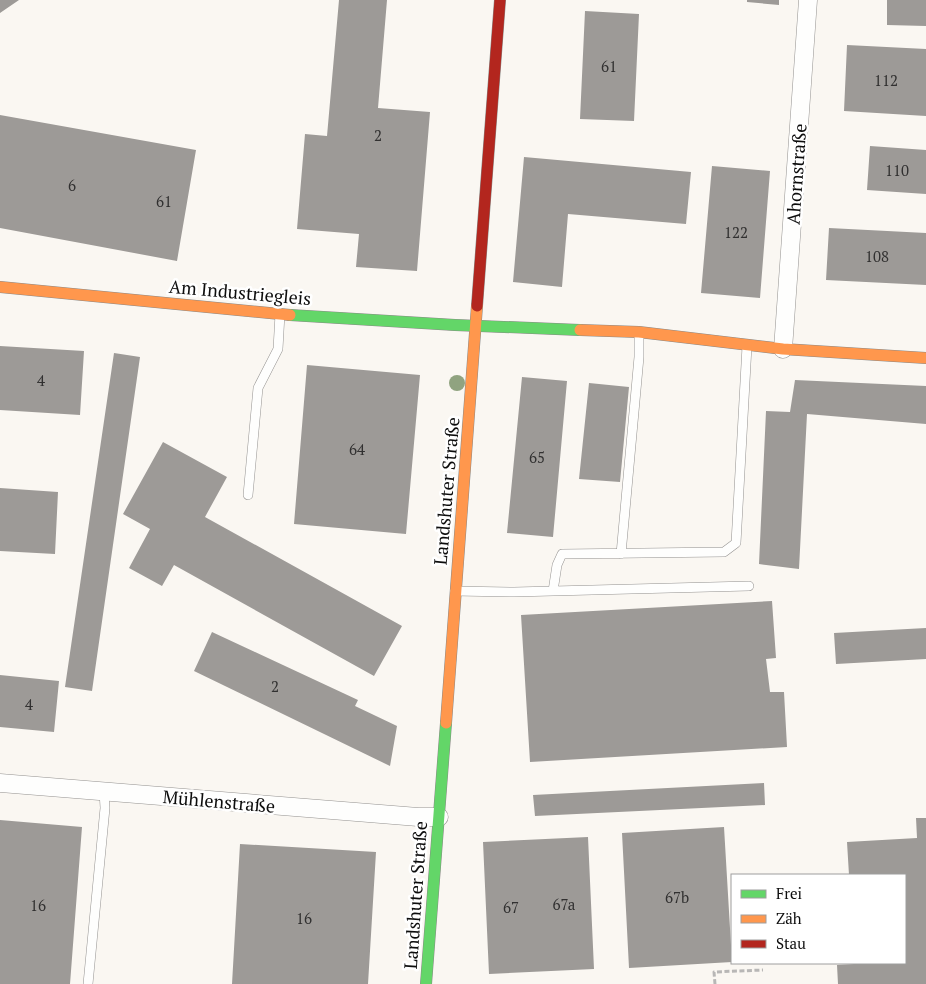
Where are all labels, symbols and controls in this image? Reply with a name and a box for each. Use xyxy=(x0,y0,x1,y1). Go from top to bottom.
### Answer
house number: 61 xyxy=(601,56,617,76)
house number: 112 xyxy=(874,70,898,90)
street label: Ahornstraße xyxy=(780,123,812,225)
house number: 2 xyxy=(374,125,382,145)
house number: 110 xyxy=(885,160,909,180)
house number: 6 xyxy=(68,175,76,195)
house number: 61 xyxy=(156,191,172,211)
house number: 122 xyxy=(724,222,748,242)
house number: 108 xyxy=(865,246,889,266)
street label: Am Industriegleis xyxy=(168,274,312,310)
house number: 4 xyxy=(37,370,45,390)
street label: Landshuter Straße xyxy=(428,416,464,566)
house number: 64 xyxy=(349,439,365,459)
house number: 65 xyxy=(529,447,545,467)
house number: 2 xyxy=(271,676,279,696)
house number: 4 xyxy=(25,694,33,714)
street label: Mühlenstraße xyxy=(162,784,276,818)
street label: Landshuter Straße xyxy=(398,820,432,970)
legend xyxy=(731,874,906,964)
text: Frei xyxy=(776,883,802,903)
house number: 67b xyxy=(665,887,689,907)
house number: 67a xyxy=(553,894,576,914)
house number: 16 xyxy=(30,895,46,915)
house number: 67 xyxy=(503,897,519,917)
house number: 16 xyxy=(296,908,312,928)
text: Zäh xyxy=(776,908,802,928)
text: Stau xyxy=(776,933,806,953)

